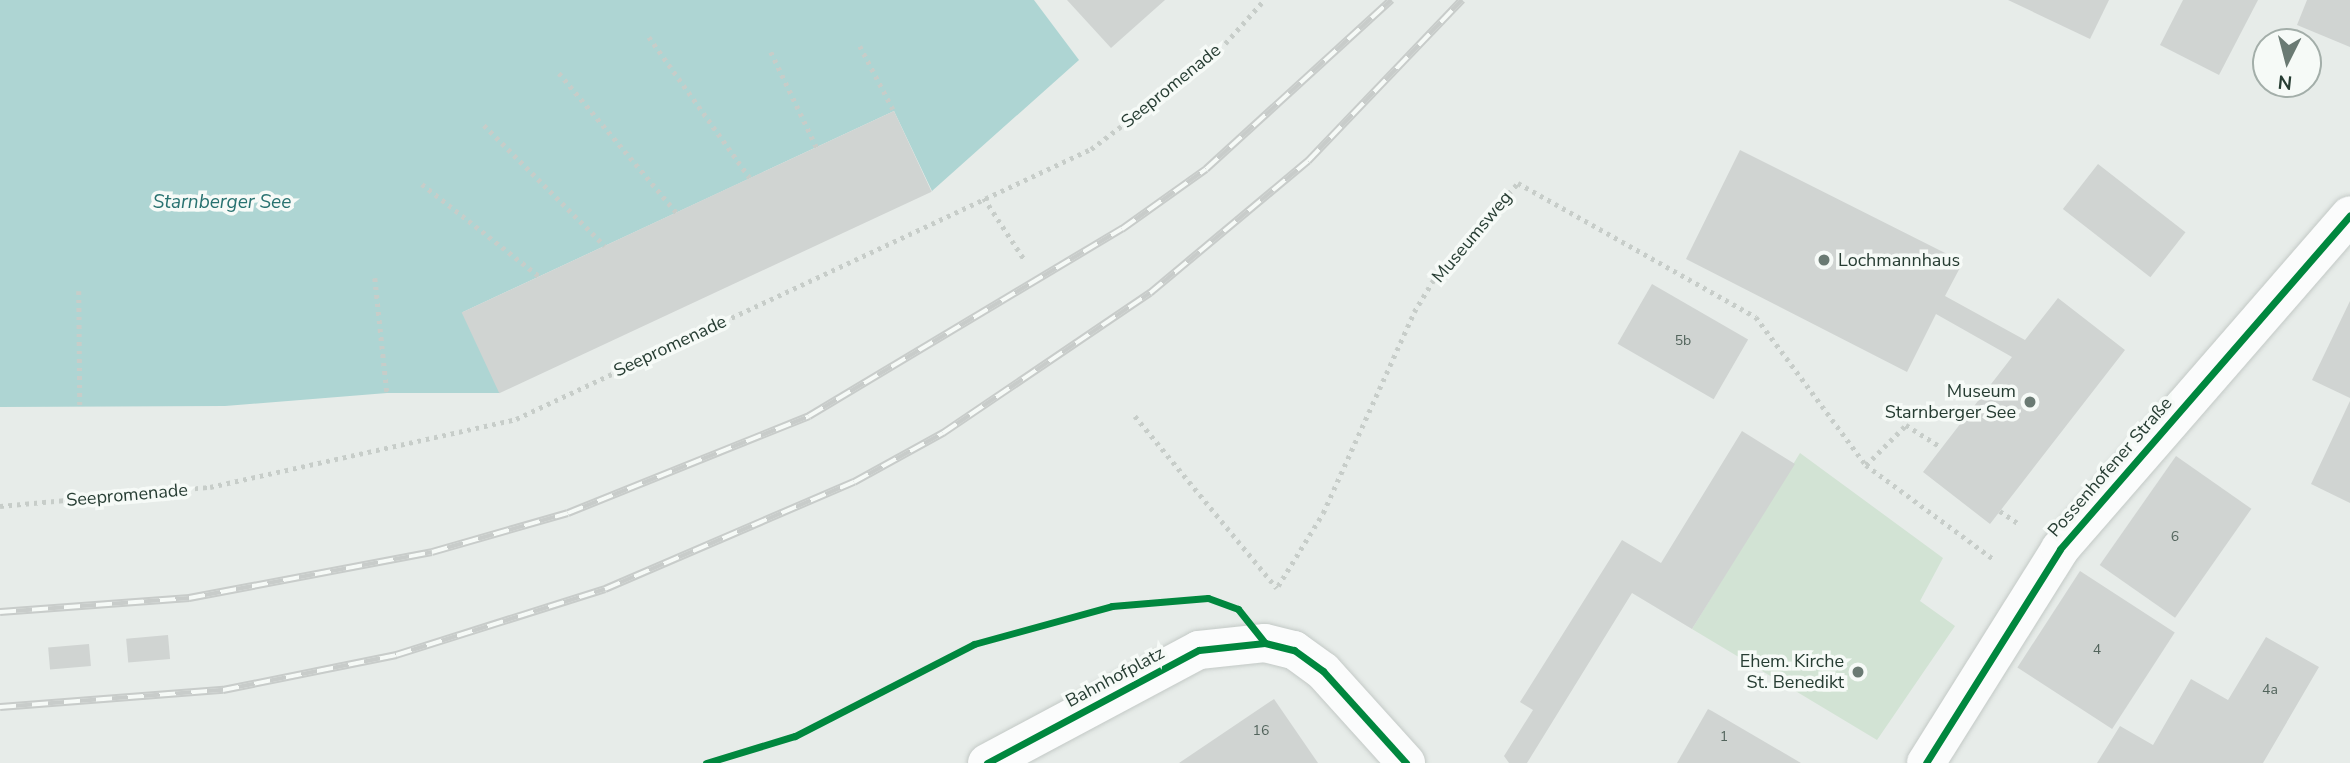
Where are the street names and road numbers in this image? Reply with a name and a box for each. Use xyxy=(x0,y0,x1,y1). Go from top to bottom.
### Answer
street label: Seepromenade xyxy=(1117,39,1225,133)
street label: Museumsweg xyxy=(1427,187,1517,287)
street label: Seepromenade xyxy=(610,310,730,382)
street label: Possenhofener Straße xyxy=(2043,393,2177,541)
street label: Seepromenade xyxy=(65,479,189,511)
street label: Bahnhofplatz xyxy=(1062,642,1168,712)

